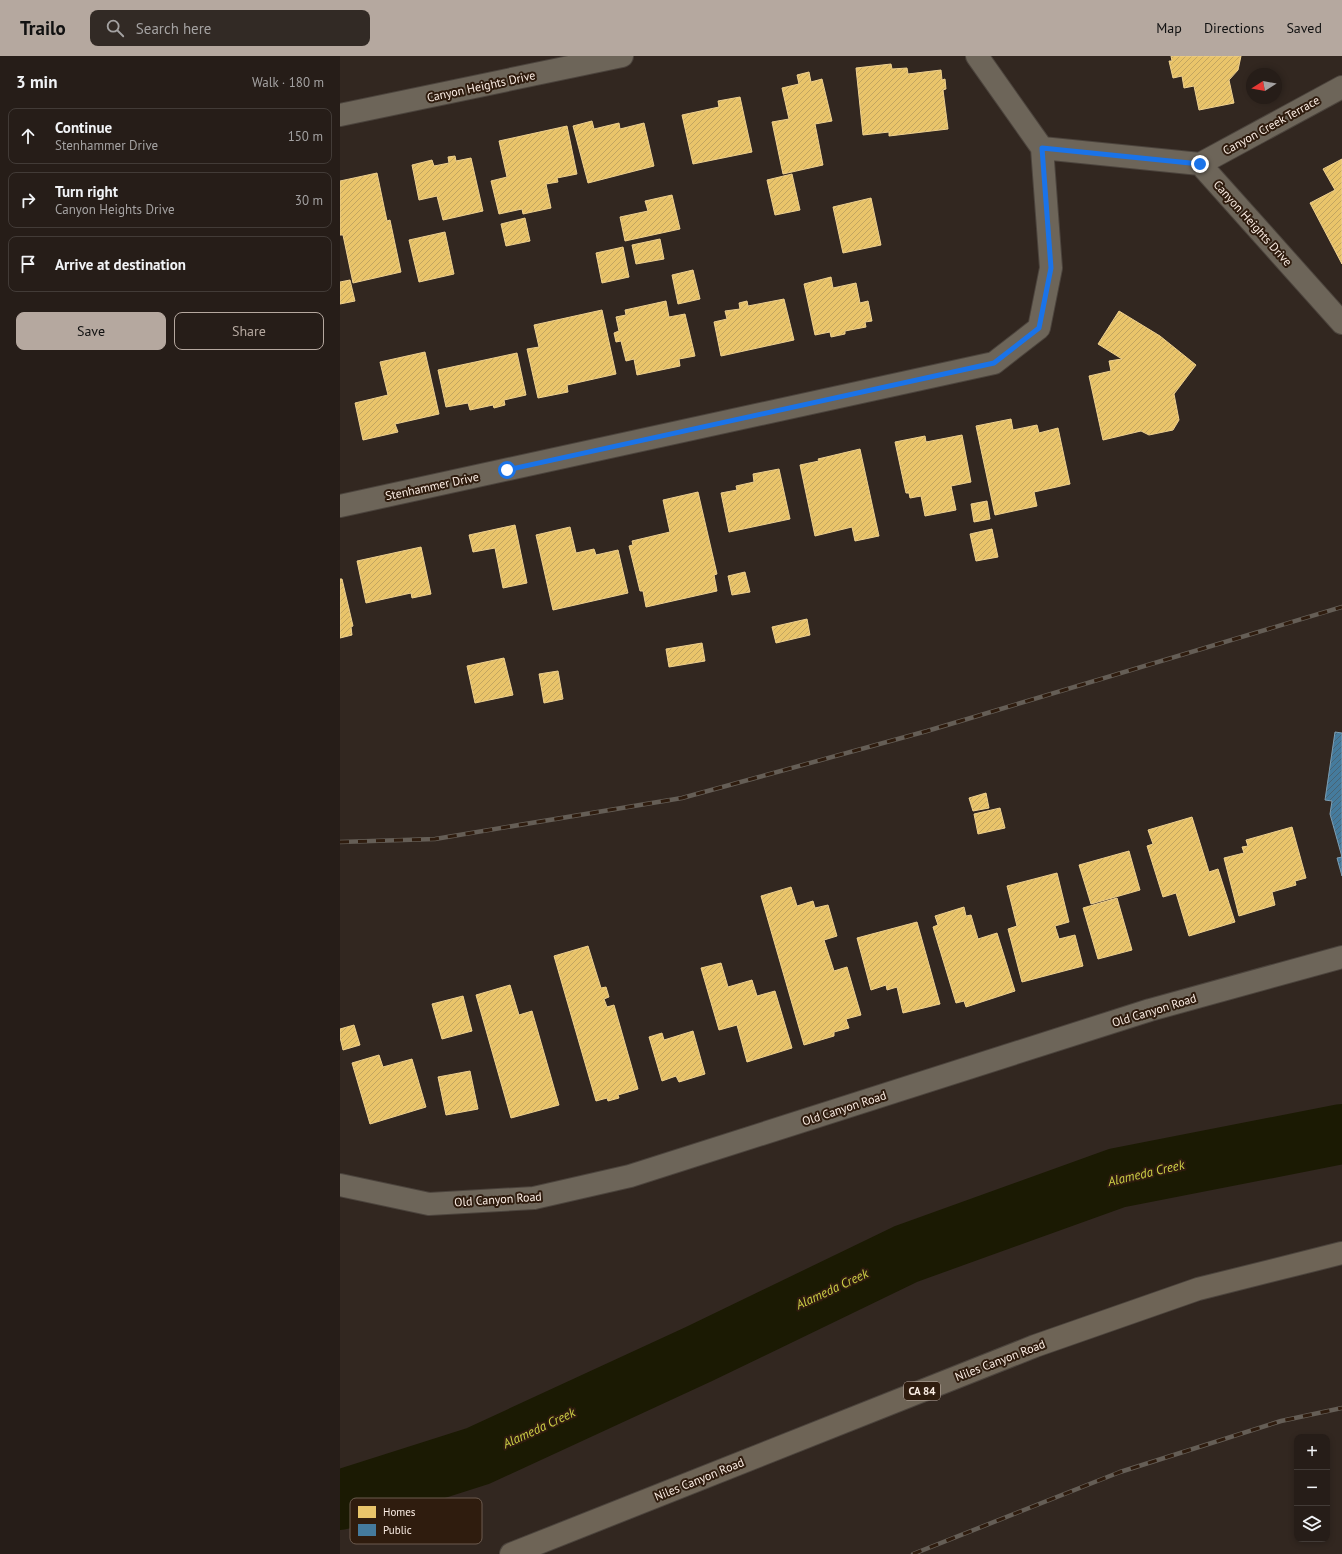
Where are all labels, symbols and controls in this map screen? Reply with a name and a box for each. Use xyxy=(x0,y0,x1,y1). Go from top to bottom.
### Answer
search box xyxy=(90,10,370,46)
text: Trailo xyxy=(20,16,66,40)
icon: search xyxy=(104,17,126,39)
text: Search here xyxy=(136,19,211,38)
text: Map xyxy=(1156,19,1182,37)
text: Directions xyxy=(1204,19,1264,37)
text: Saved xyxy=(1286,19,1322,37)
street label: Canyon Heights Drive xyxy=(425,67,537,105)
north arrow xyxy=(1246,68,1282,104)
text: 3 min xyxy=(16,71,57,93)
text: Walk · 180 m xyxy=(252,74,324,91)
street label: Canyon Creek Terrace xyxy=(1220,92,1322,158)
text: Continue xyxy=(55,118,112,137)
icon: ahead xyxy=(17,125,39,147)
text: 150 m xyxy=(288,128,323,145)
text: Stenhammer Drive xyxy=(55,137,158,154)
route end xyxy=(1191,155,1209,173)
street label: Canyon Heights Drive xyxy=(1210,177,1296,269)
text: Turn right xyxy=(55,182,118,201)
icon: right xyxy=(17,189,39,211)
text: 30 m xyxy=(295,192,323,209)
text: Canyon Heights Drive xyxy=(55,201,175,218)
icon: arrive xyxy=(17,253,39,275)
text: Arrive at destination xyxy=(55,255,186,274)
button: Save xyxy=(16,312,166,350)
button: Share xyxy=(174,312,324,350)
route start xyxy=(498,461,516,479)
street label: Stenhammer Drive xyxy=(384,469,480,503)
street label: Old Canyon Road xyxy=(1110,990,1198,1030)
street label: Old Canyon Road xyxy=(800,1087,888,1129)
water label: Alameda Creek xyxy=(1105,1156,1187,1190)
street label: Old Canyon Road xyxy=(454,1188,542,1210)
water label: Alameda Creek xyxy=(792,1264,872,1314)
street label: Niles Canyon Road xyxy=(953,1336,1047,1384)
road number: CA 84 xyxy=(904,1382,940,1400)
water label: Alameda Creek xyxy=(499,1403,579,1453)
map controls xyxy=(1294,1434,1330,1542)
button: + xyxy=(1294,1434,1330,1470)
street label: Niles Canyon Road xyxy=(652,1454,746,1504)
button: − xyxy=(1294,1470,1330,1506)
legend xyxy=(350,1498,482,1544)
text: Homes xyxy=(383,1505,416,1519)
button: layers xyxy=(1294,1506,1330,1542)
text: Public xyxy=(383,1523,412,1537)

